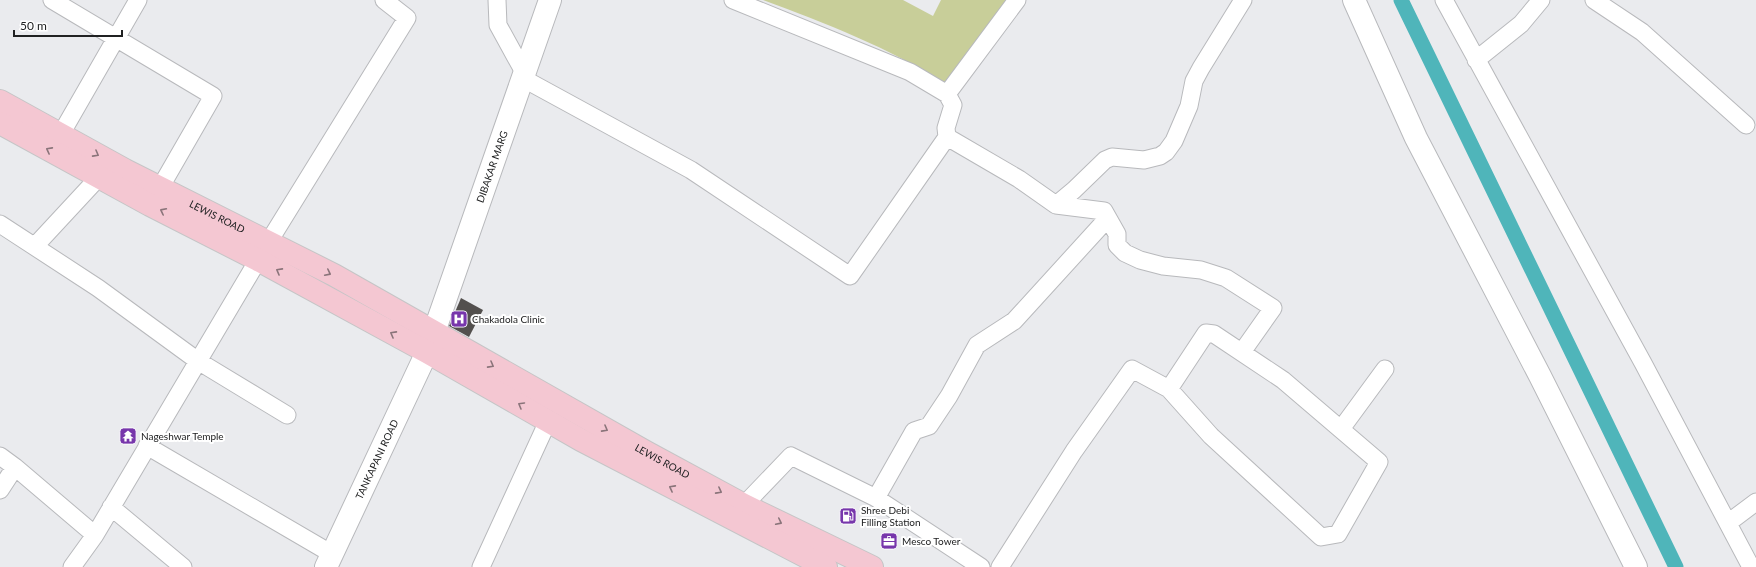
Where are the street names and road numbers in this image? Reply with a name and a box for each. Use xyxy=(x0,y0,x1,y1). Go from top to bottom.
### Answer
street label: DIBAKAR MARG xyxy=(474,129,510,204)
street label: LEWIS ROAD xyxy=(188,197,247,235)
street label: TANKAPANI ROAD xyxy=(353,417,401,501)
street label: LEWIS ROAD xyxy=(633,441,692,481)

